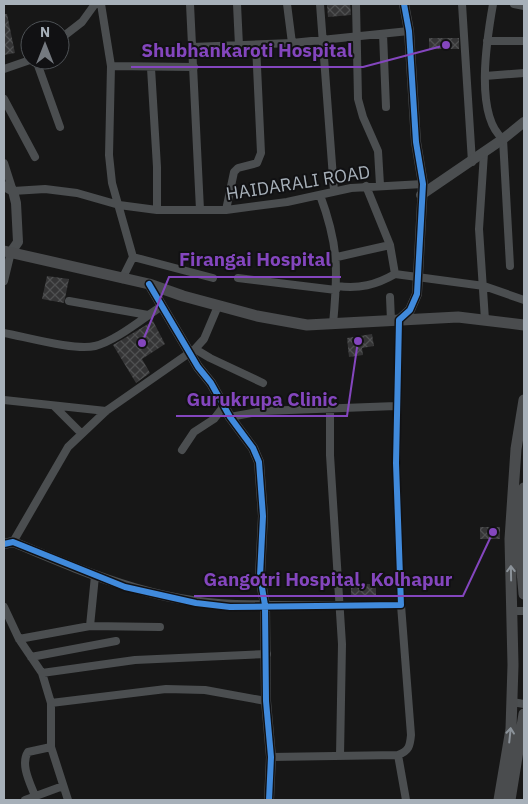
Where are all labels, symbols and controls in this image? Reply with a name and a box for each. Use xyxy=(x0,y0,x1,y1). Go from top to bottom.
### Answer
north arrow xyxy=(20,20,70,70)
text: N xyxy=(40,23,50,41)
callout: Shubhankaroti Hospital xyxy=(131,33,363,67)
text: Shubhankaroti Hospital xyxy=(141,38,353,62)
street label: HAIDARALI ROAD xyxy=(224,160,372,205)
callout: Firangai Hospital xyxy=(169,243,341,277)
text: Firangai Hospital xyxy=(179,247,331,271)
callout: Gurukrupa Clinic xyxy=(176,382,347,416)
text: Gurukrupa Clinic xyxy=(187,387,338,411)
callout: Gangotri Hospital, Kolhapur xyxy=(194,562,463,596)
one-way arrow xyxy=(506,565,516,581)
text: Gangotri Hospital, Kolhapur xyxy=(204,567,453,591)
one-way arrow xyxy=(505,727,515,743)

